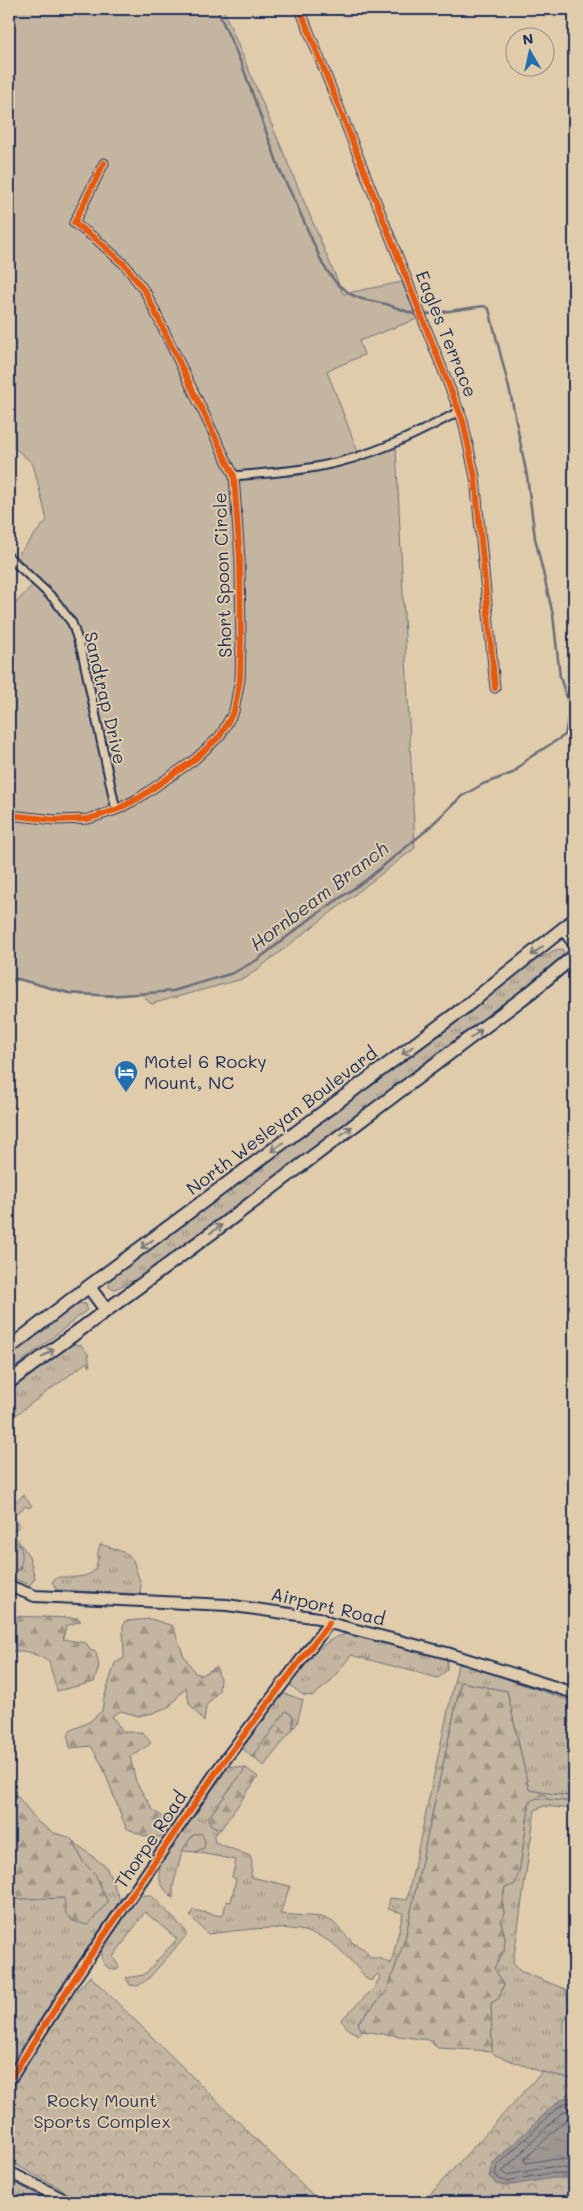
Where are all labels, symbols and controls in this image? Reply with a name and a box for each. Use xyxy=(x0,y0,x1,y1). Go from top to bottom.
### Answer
north arrow xyxy=(506,28,556,78)
text: N xyxy=(521,28,535,49)
street label: Eagles Terrace xyxy=(411,267,483,400)
street label: Short Spoon Circle xyxy=(207,492,237,658)
street label: Sandtrap Drive xyxy=(79,629,133,766)
water label: Hornbeam Branch xyxy=(244,835,393,956)
one-way arrow xyxy=(530,946,544,956)
one-way arrow xyxy=(469,1028,482,1039)
street label: North Wesleyan Boulevard xyxy=(181,1040,382,1200)
one-way arrow xyxy=(402,1044,415,1055)
place label: Motel 6 Rocky Mount, NC xyxy=(144,1049,267,1094)
hotel icon: Motel 6 Rocky Mount, NC xyxy=(113,1059,139,1093)
one-way arrow xyxy=(339,1126,352,1137)
one-way arrow xyxy=(270,1142,284,1152)
one-way arrow xyxy=(209,1224,223,1234)
one-way arrow xyxy=(141,1238,154,1249)
one-way arrow xyxy=(41,1348,55,1358)
street label: Airport Road xyxy=(269,1581,388,1631)
street label: Thorpe Road xyxy=(109,1786,192,1893)
park label: Rocky Mount Sports Complex xyxy=(33,2088,171,2133)

